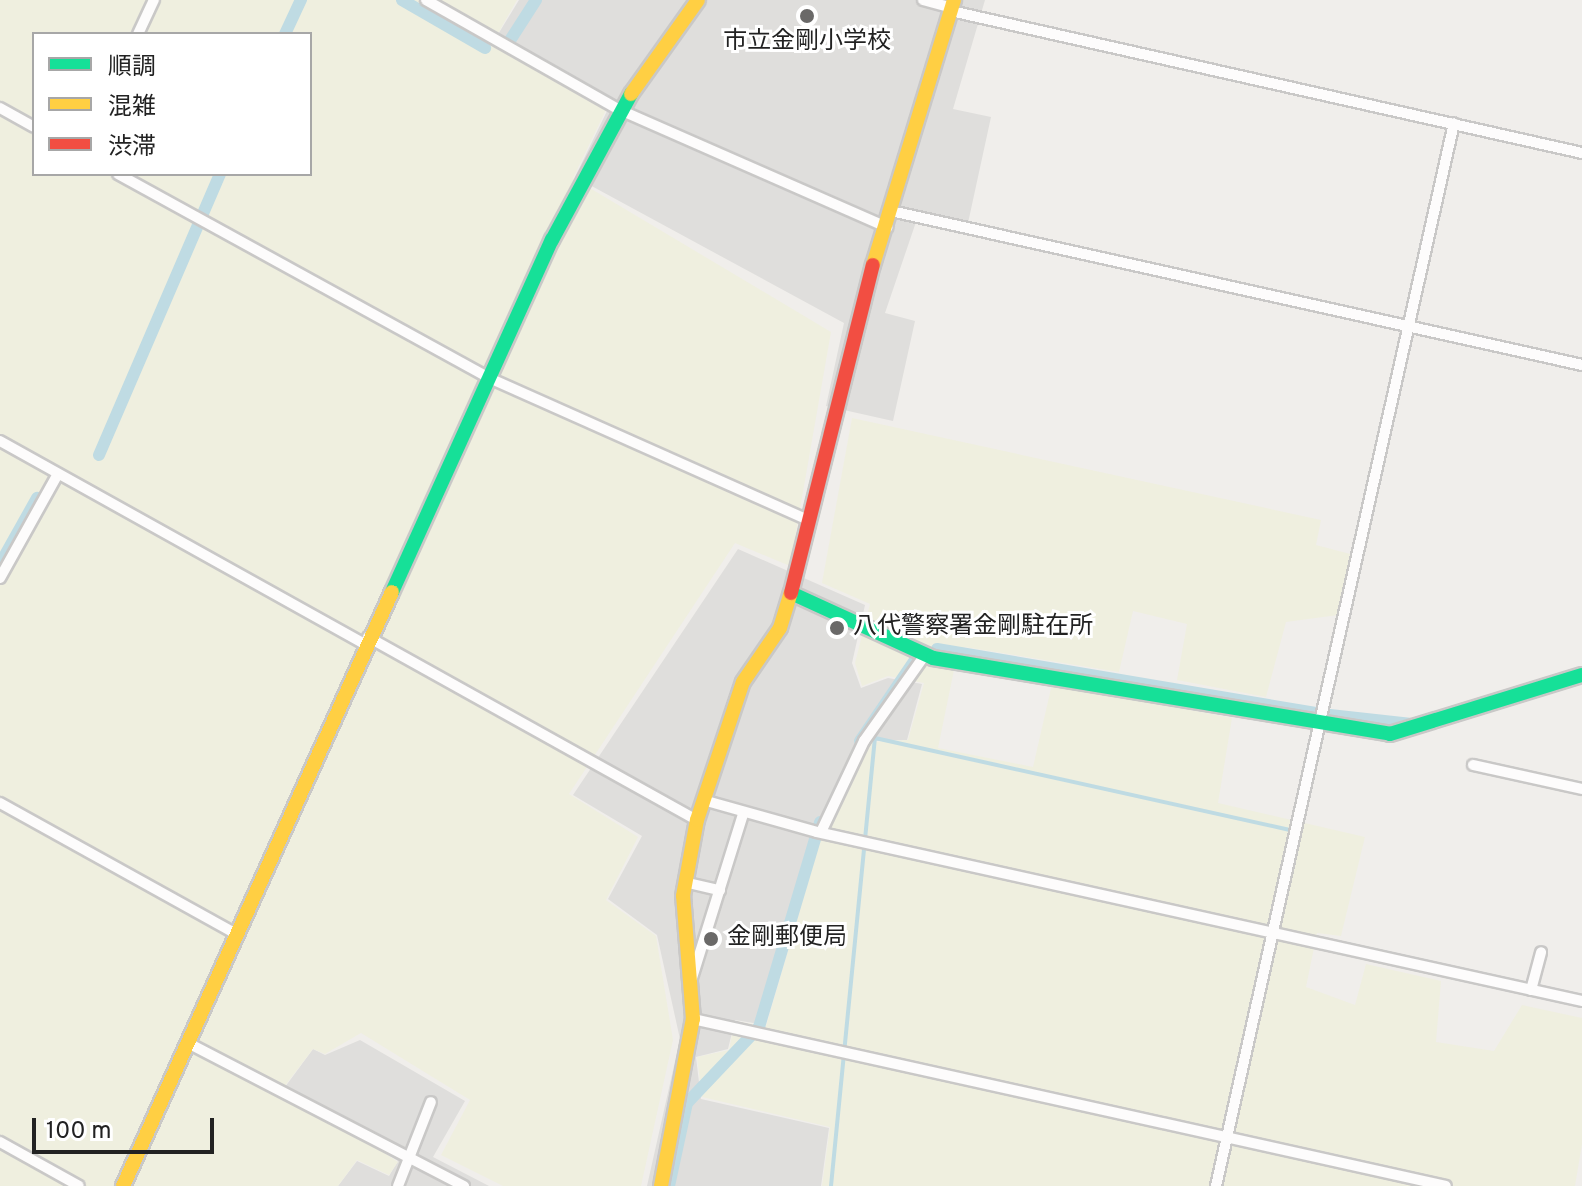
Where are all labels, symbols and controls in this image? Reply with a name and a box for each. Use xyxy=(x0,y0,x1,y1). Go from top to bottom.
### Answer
marker: 市立金剛小学校 xyxy=(798,7,816,25)
place label: 市立金剛小学校 xyxy=(723,29,891,57)
legend xyxy=(32,32,312,176)
text: 順調 xyxy=(108,53,156,83)
text: 混雑 xyxy=(108,93,156,123)
text: 渋滞 xyxy=(108,133,156,163)
place label: 八代警察署金剛駐在所 xyxy=(853,614,1093,642)
marker: 八代警察署金剛駐在所 xyxy=(828,619,846,637)
place label: 金剛郵便局 xyxy=(727,925,847,953)
marker: 金剛郵便局 xyxy=(702,930,720,948)
scale bar xyxy=(36,1102,218,1152)
text: 100 m xyxy=(46,1117,112,1147)

